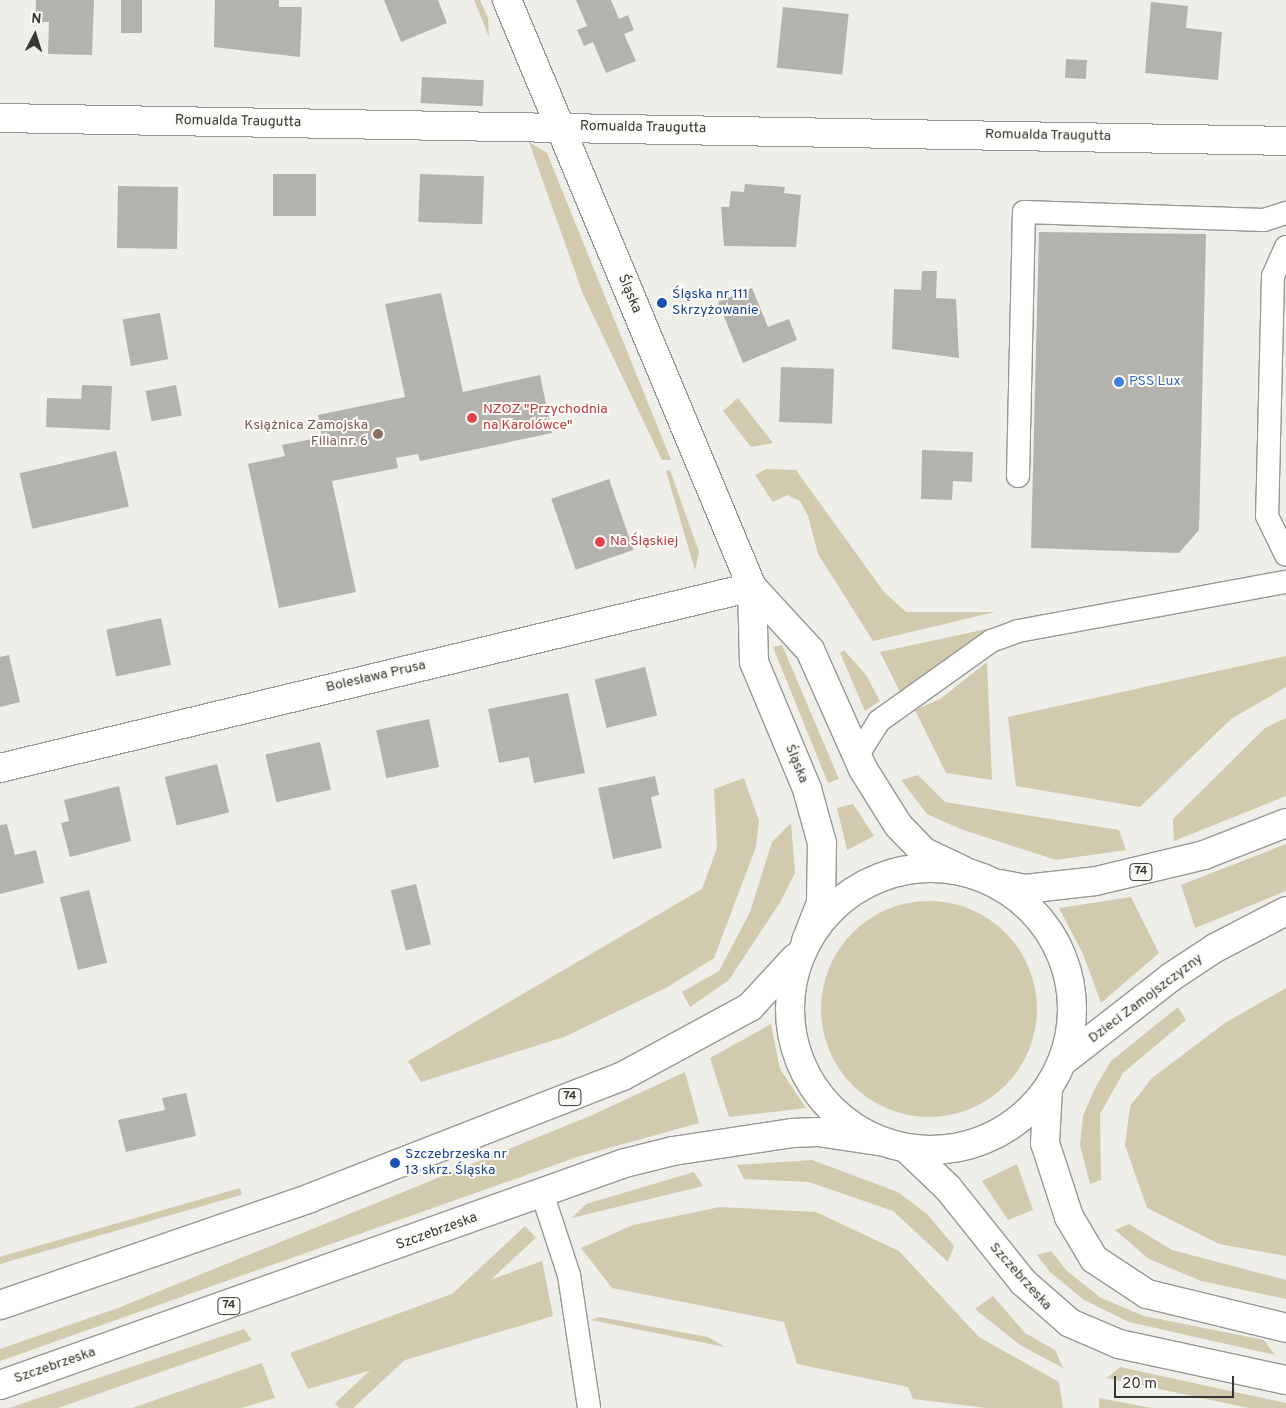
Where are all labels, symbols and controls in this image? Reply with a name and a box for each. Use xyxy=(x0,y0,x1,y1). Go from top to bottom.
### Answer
north arrow xyxy=(10,10,60,60)
text: N xyxy=(31,11,42,28)
street label: Romualda Traugutta xyxy=(174,112,302,132)
street label: Romualda Traugutta xyxy=(579,118,707,138)
street label: Romualda Traugutta xyxy=(984,126,1112,146)
street label: Śląska xyxy=(613,272,645,316)
place label: Śląska nr 111 Skrzyżowanie xyxy=(672,287,759,320)
marker: Śląska nr 111 Skrzyżowanie xyxy=(656,297,668,309)
place label: PSS Lux xyxy=(1129,374,1181,390)
marker: PSS Lux xyxy=(1113,376,1125,388)
place label: NZOZ "Przychodnia na Karolówce" xyxy=(483,402,608,434)
marker: NZOZ "Przychodnia na Karolówce" xyxy=(465,411,479,425)
place label: Książnica Zamojska Filia nr. 6 xyxy=(244,418,368,451)
marker: Książnica Zamojska Filia nr. 6 xyxy=(372,428,384,440)
place label: Na Śląskiej xyxy=(610,534,678,550)
marker: Na Śląskiej xyxy=(594,536,606,548)
street label: Bolesława Prusa xyxy=(324,657,428,697)
street label: Śląska xyxy=(781,742,811,786)
road number: 74 xyxy=(1128,862,1154,882)
street label: Dzieci Zamojszczyzny xyxy=(1086,951,1206,1047)
road number: 74 xyxy=(558,1088,582,1106)
place label: Szczebrzeska nr 13 skrz. Śląska xyxy=(405,1147,507,1180)
marker: Szczebrzeska nr 13 skrz. Śląska xyxy=(389,1157,401,1169)
street label: Szczebrzeska xyxy=(394,1210,480,1254)
street label: Szczebrzeska xyxy=(985,1240,1055,1314)
road number: 74 xyxy=(216,1296,242,1315)
street label: Szczebrzeska xyxy=(12,1344,98,1388)
scale bar xyxy=(1116,1366,1236,1398)
text: 20 m xyxy=(1122,1375,1157,1394)

